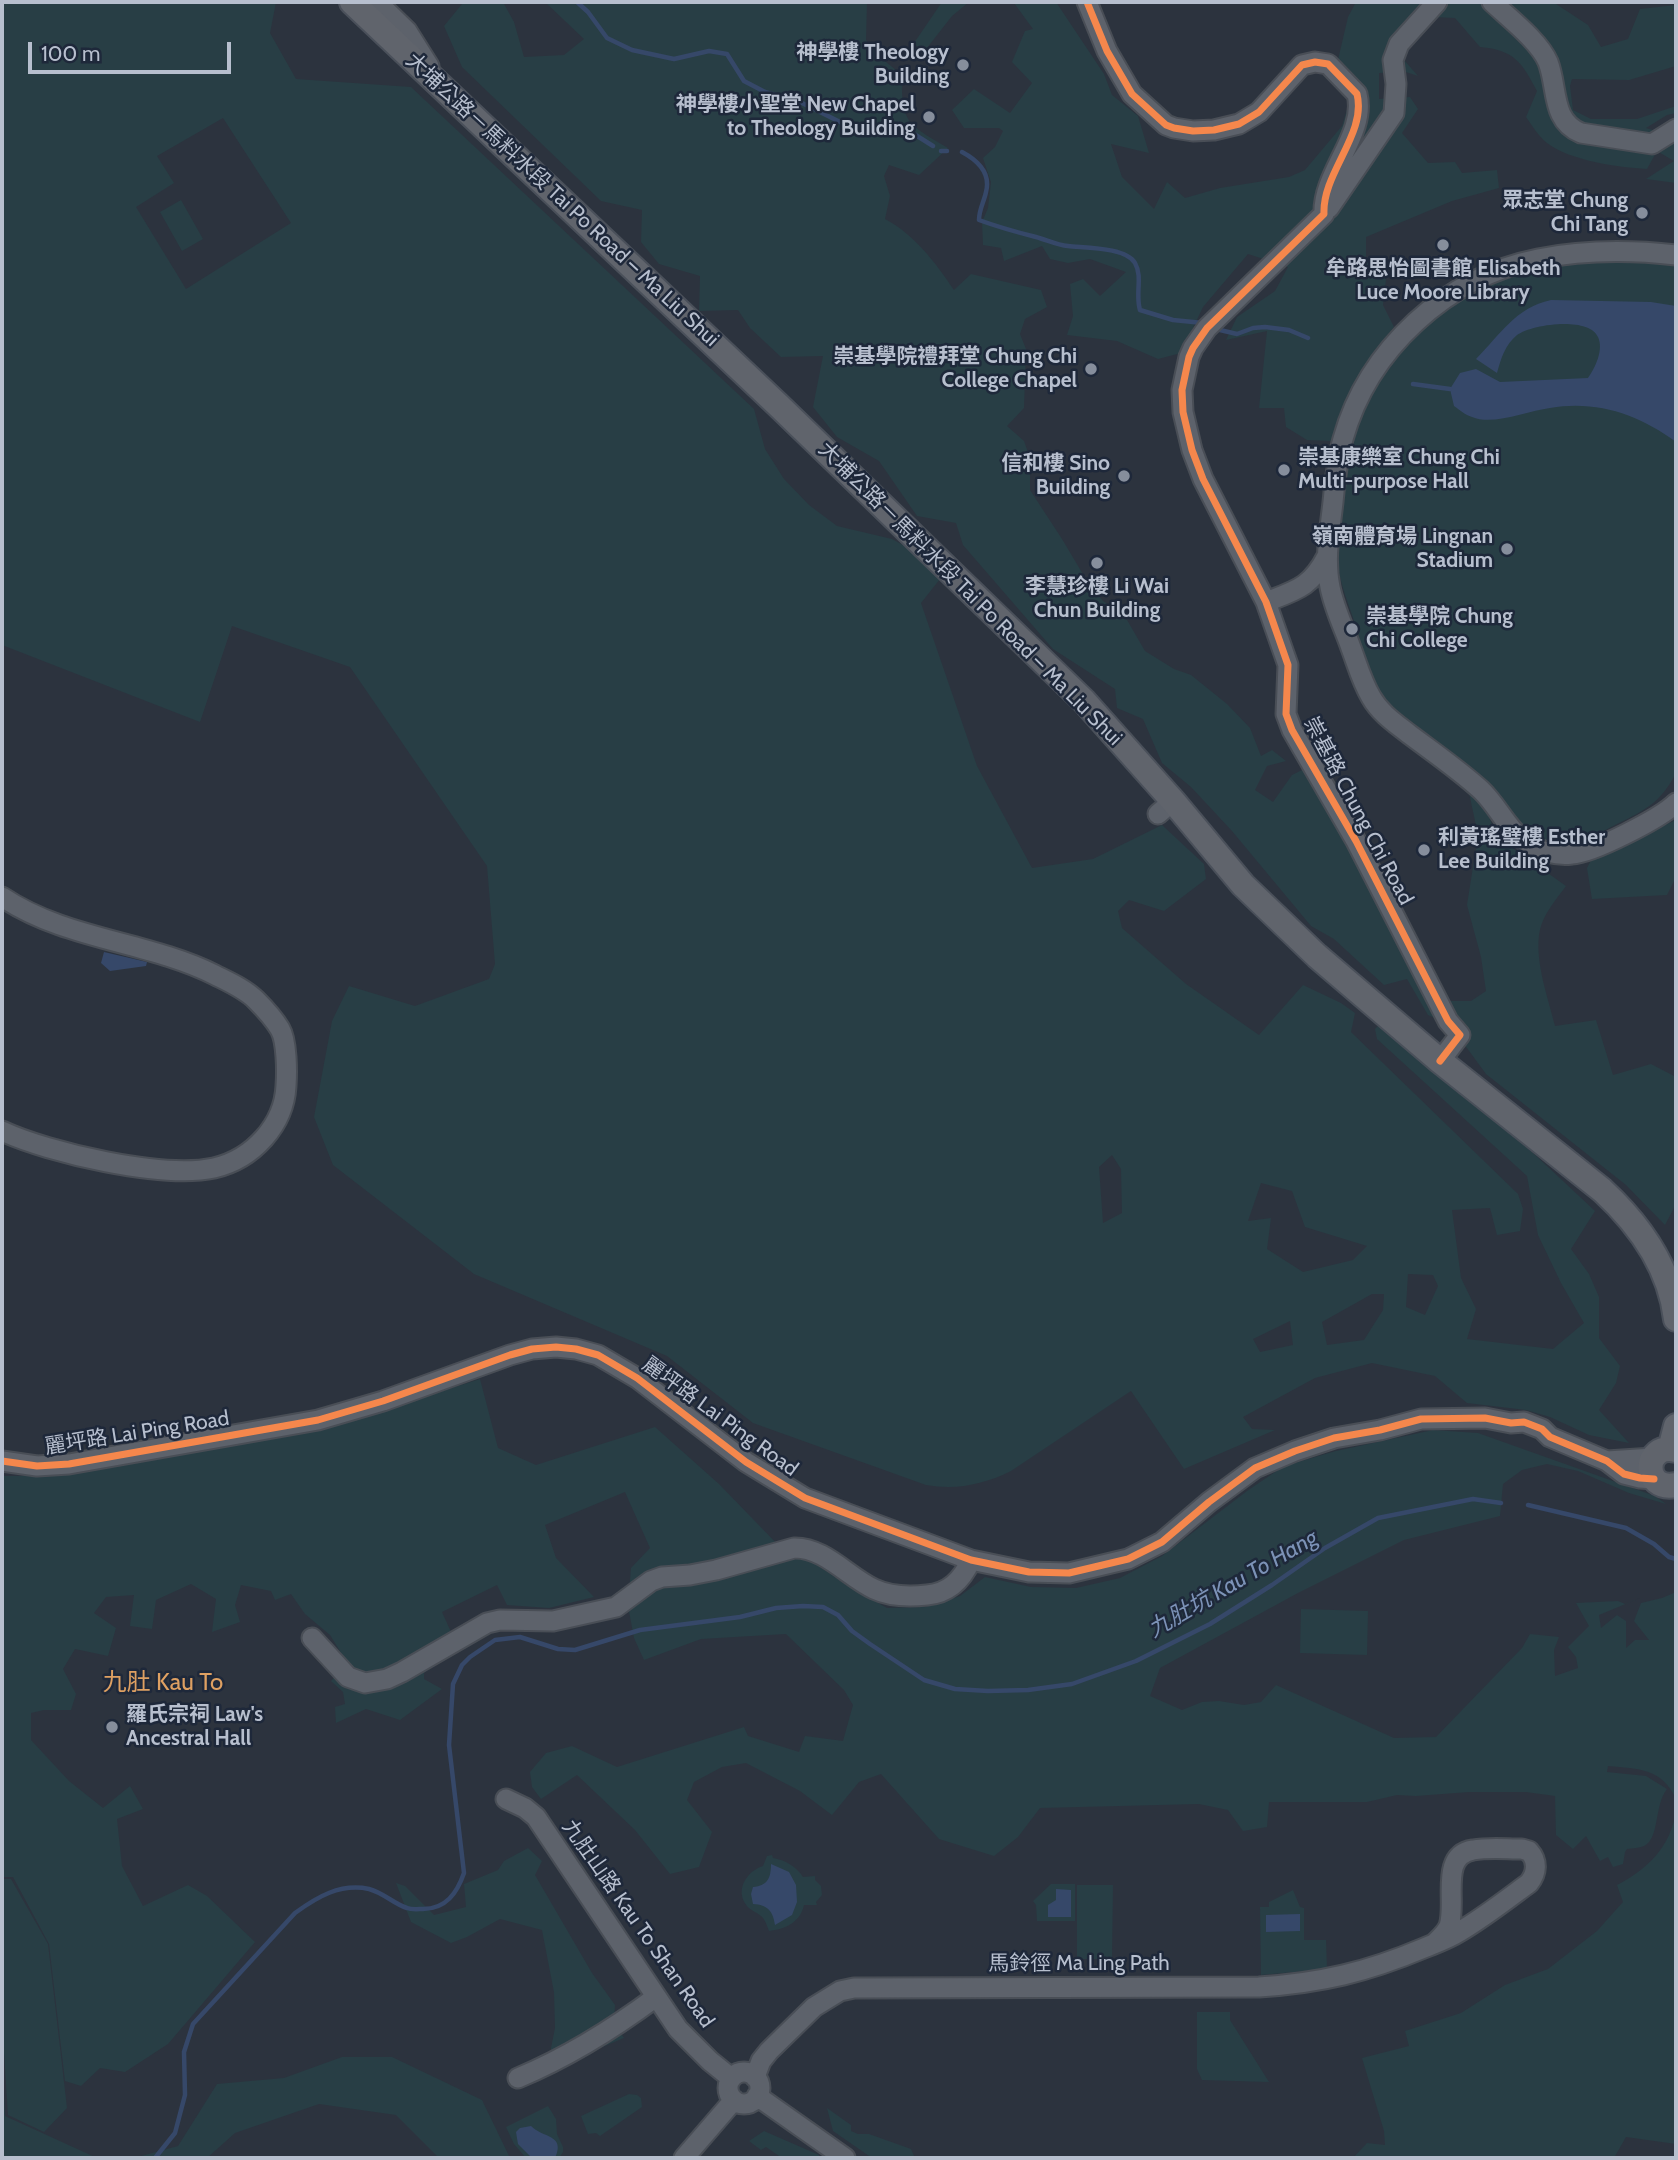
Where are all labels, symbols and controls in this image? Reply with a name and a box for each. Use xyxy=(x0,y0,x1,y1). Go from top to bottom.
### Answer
scale bar xyxy=(32,28,234,72)
place label: 神學樓 Theology Building xyxy=(796,40,949,90)
text: 100 m xyxy=(41,41,100,66)
street label: 大埔公路－馬料水段 Tai Po Road – Ma Liu Shui xyxy=(400,48,724,352)
marker: 神學樓 Theology Building xyxy=(955,57,971,73)
place label: 神學樓小聖堂 New Chapel to Theology Building xyxy=(676,92,915,142)
marker: 神學樓小聖堂 New Chapel to Theology Building xyxy=(921,109,937,125)
place label: 眾志堂 Chung Chi Tang xyxy=(1502,188,1628,238)
marker: 眾志堂 Chung Chi Tang xyxy=(1634,205,1650,221)
marker: 牟路思怡圖書館 Elisabeth Luce Moore Library xyxy=(1435,237,1451,253)
place label: 牟路思怡圖書館 Elisabeth Luce Moore Library xyxy=(1325,256,1561,306)
place label: 崇基學院禮拜堂 Chung Chi College Chapel xyxy=(833,344,1077,394)
marker: 崇基學院禮拜堂 Chung Chi College Chapel xyxy=(1083,361,1099,377)
street label: 大埔公路－馬料水段 Tai Po Road – Ma Liu Shui xyxy=(813,437,1127,751)
place label: 崇基康樂室 Chung Chi Multi-purpose Hall xyxy=(1298,445,1500,495)
place label: 信和樓 Sino Building xyxy=(1002,451,1110,501)
marker: 崇基康樂室 Chung Chi Multi-purpose Hall xyxy=(1276,462,1292,478)
marker: 信和樓 Sino Building xyxy=(1116,468,1132,484)
place label: 嶺南體育場 Lingnan Stadium xyxy=(1312,524,1493,574)
marker: 嶺南體育場 Lingnan Stadium xyxy=(1499,541,1515,557)
marker: 李慧珍樓 Li Wai Chun Building xyxy=(1089,555,1105,571)
place label: 李慧珍樓 Li Wai Chun Building xyxy=(1025,574,1169,624)
place label: 崇基學院 Chung Chi College xyxy=(1366,604,1513,654)
marker: 崇基學院 Chung Chi College xyxy=(1344,621,1360,637)
street label: 崇基路 Chung Chi Road xyxy=(1298,713,1418,909)
place label: 利黃瑤璧樓 Esther Lee Building xyxy=(1438,825,1605,875)
marker: 利黃瑤璧樓 Esther Lee Building xyxy=(1416,842,1432,858)
street label: 麗坪路 Lai Ping Road xyxy=(637,1352,803,1482)
street label: 麗坪路 Lai Ping Road xyxy=(43,1406,231,1460)
water label: 九肚坑 Kau To Hang xyxy=(1143,1524,1323,1644)
district label: 九肚 Kau To xyxy=(103,1669,223,1697)
place label: 羅氏宗祠 Law's Ancestral Hall xyxy=(126,1702,263,1752)
marker: 羅氏宗祠 Law's Ancestral Hall xyxy=(104,1719,120,1735)
street label: 九肚山路 Kau To Shan Road xyxy=(557,1815,719,2033)
street label: 馬鈴徑 Ma Ling Path xyxy=(988,1951,1170,1977)

